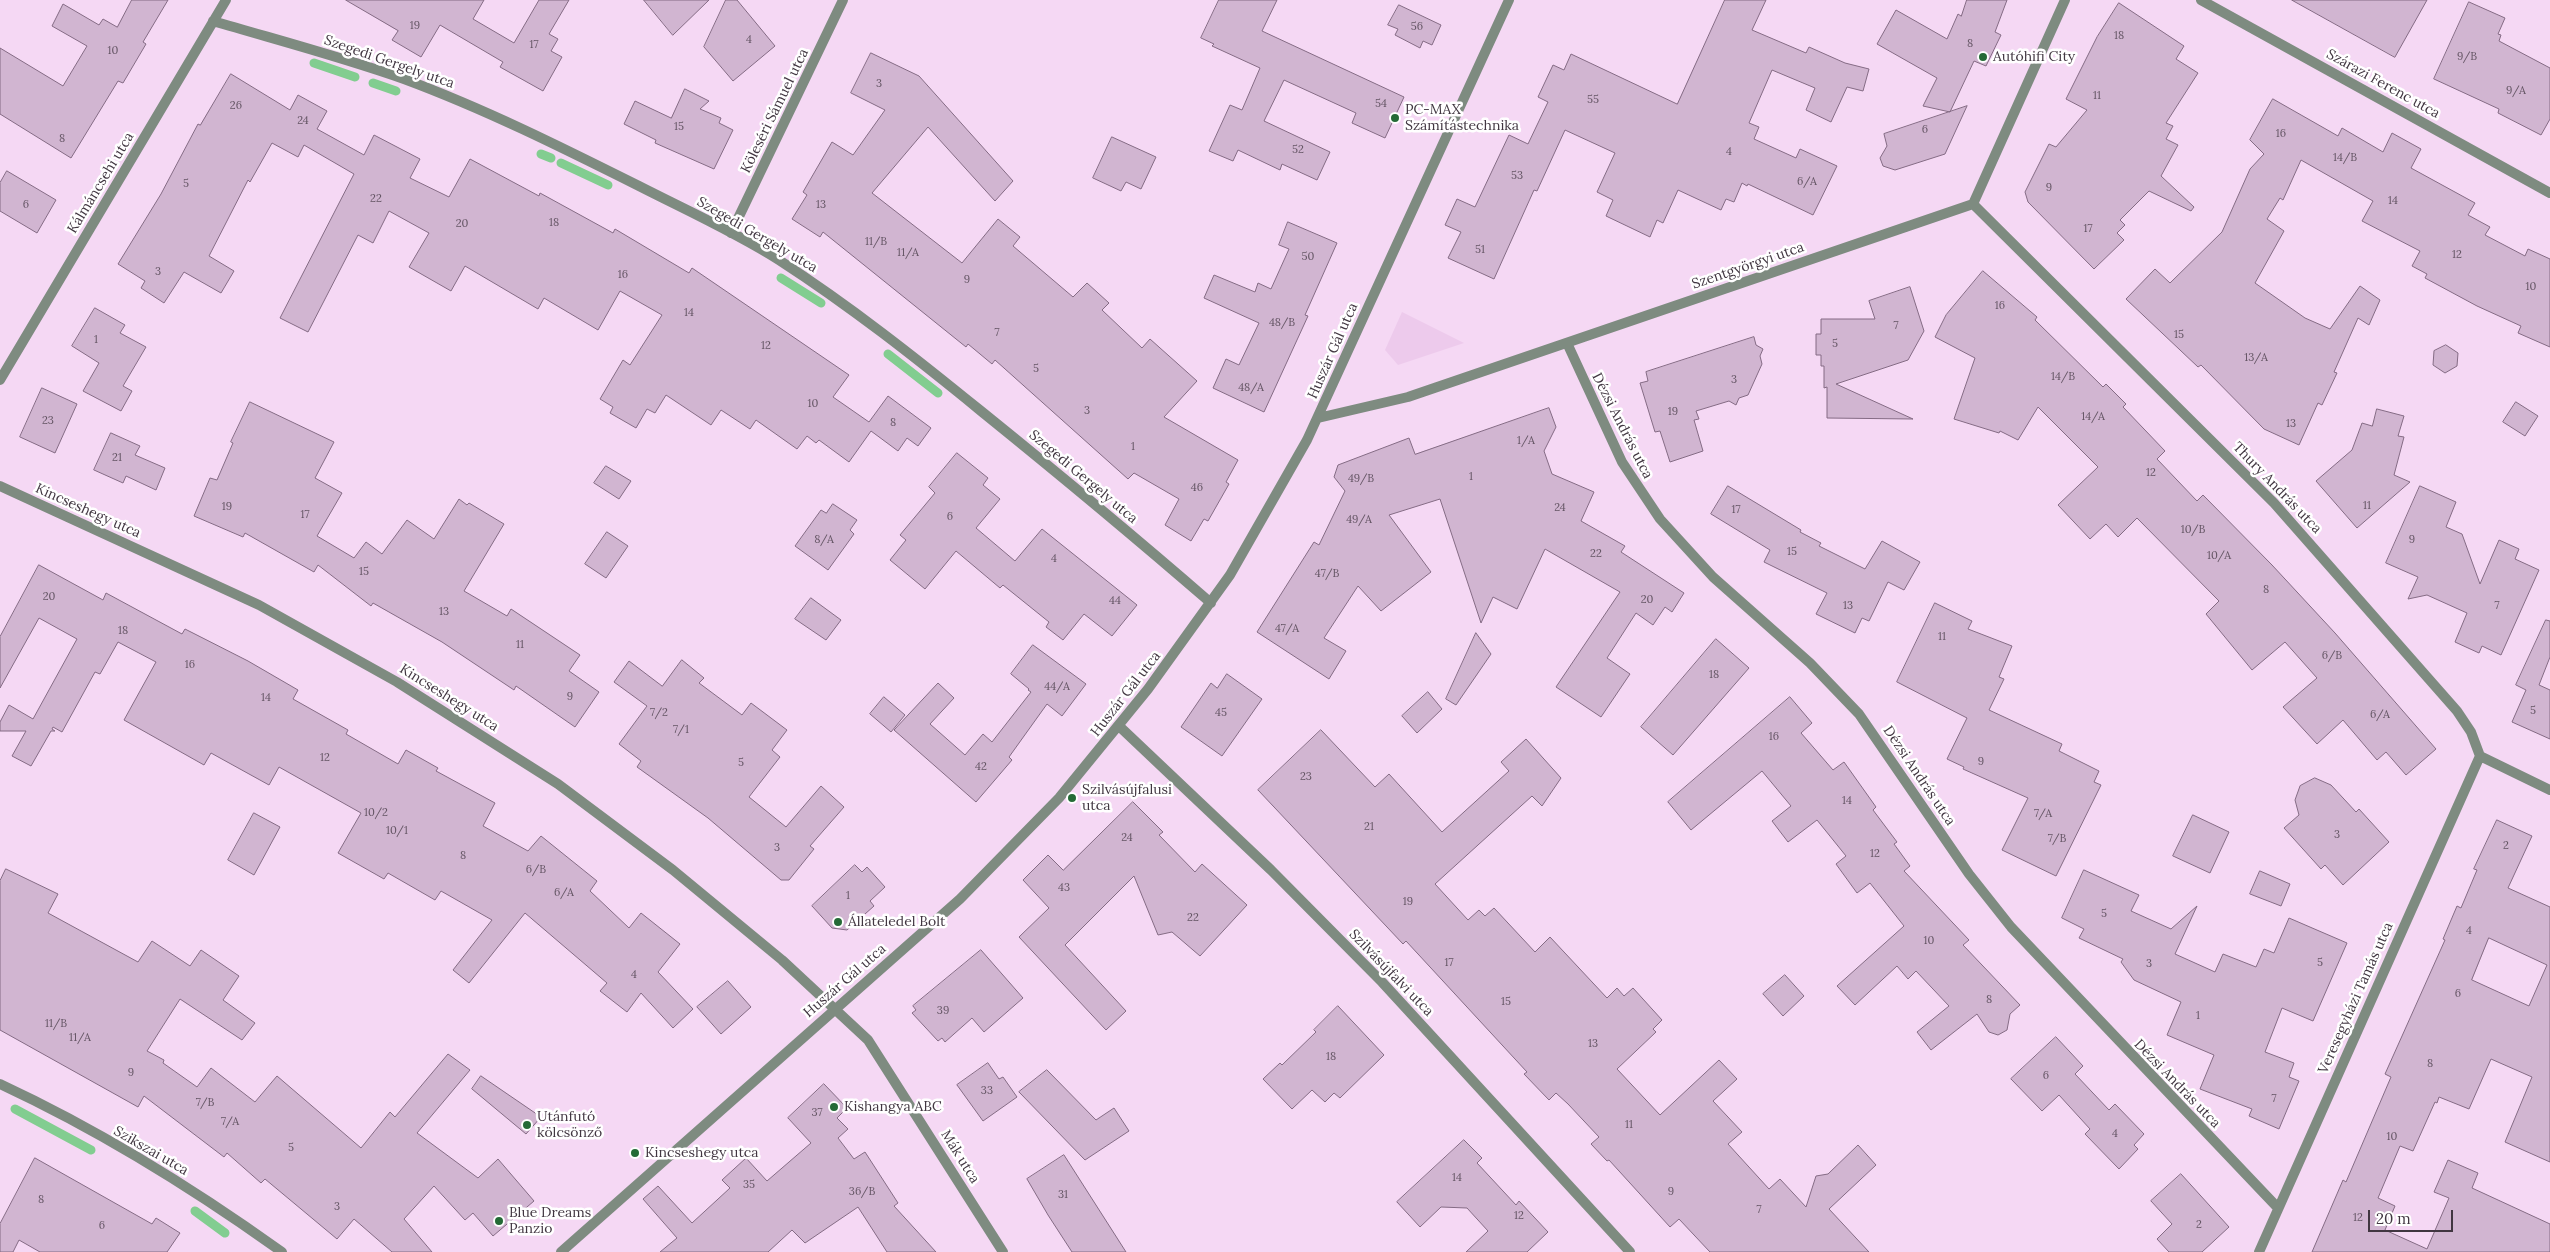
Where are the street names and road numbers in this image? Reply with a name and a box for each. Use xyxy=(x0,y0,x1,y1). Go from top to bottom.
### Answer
street label: Szegedi Gergely utca xyxy=(322,32,456,92)
street label: Köleséri Sámuel utca xyxy=(738,46,812,176)
street label: Szárazi Ferenc utca xyxy=(2323,46,2443,122)
street label: Kálmáncsehi utca xyxy=(64,129,138,237)
street label: Szegedi Gergely utca xyxy=(694,194,820,276)
street label: Szentgyörgyi utca xyxy=(1690,239,1806,293)
street label: Huszár Gál utca xyxy=(1304,300,1362,402)
street label: Dézsi András utca xyxy=(1588,370,1656,482)
street label: Szegedi Gergely utca xyxy=(1025,427,1141,527)
street label: Thury András utca xyxy=(2229,439,2325,537)
street label: Kincseshegy utca xyxy=(33,480,143,542)
street label: Huszár Gál utca xyxy=(1088,648,1164,740)
street label: Kincseshegy utca xyxy=(396,661,502,735)
street label: Dézsi András utca xyxy=(1879,723,1959,829)
street label: Veresegyházi Tamás utca xyxy=(2315,920,2397,1076)
street label: Szilvásújfalvi utca xyxy=(1345,926,1437,1020)
street label: Huszár Gál utca xyxy=(800,941,890,1021)
street label: Dézsi András utca xyxy=(2130,1036,2224,1132)
street label: Szikszai utca xyxy=(111,1123,191,1179)
street label: Mák utca xyxy=(937,1127,983,1187)

